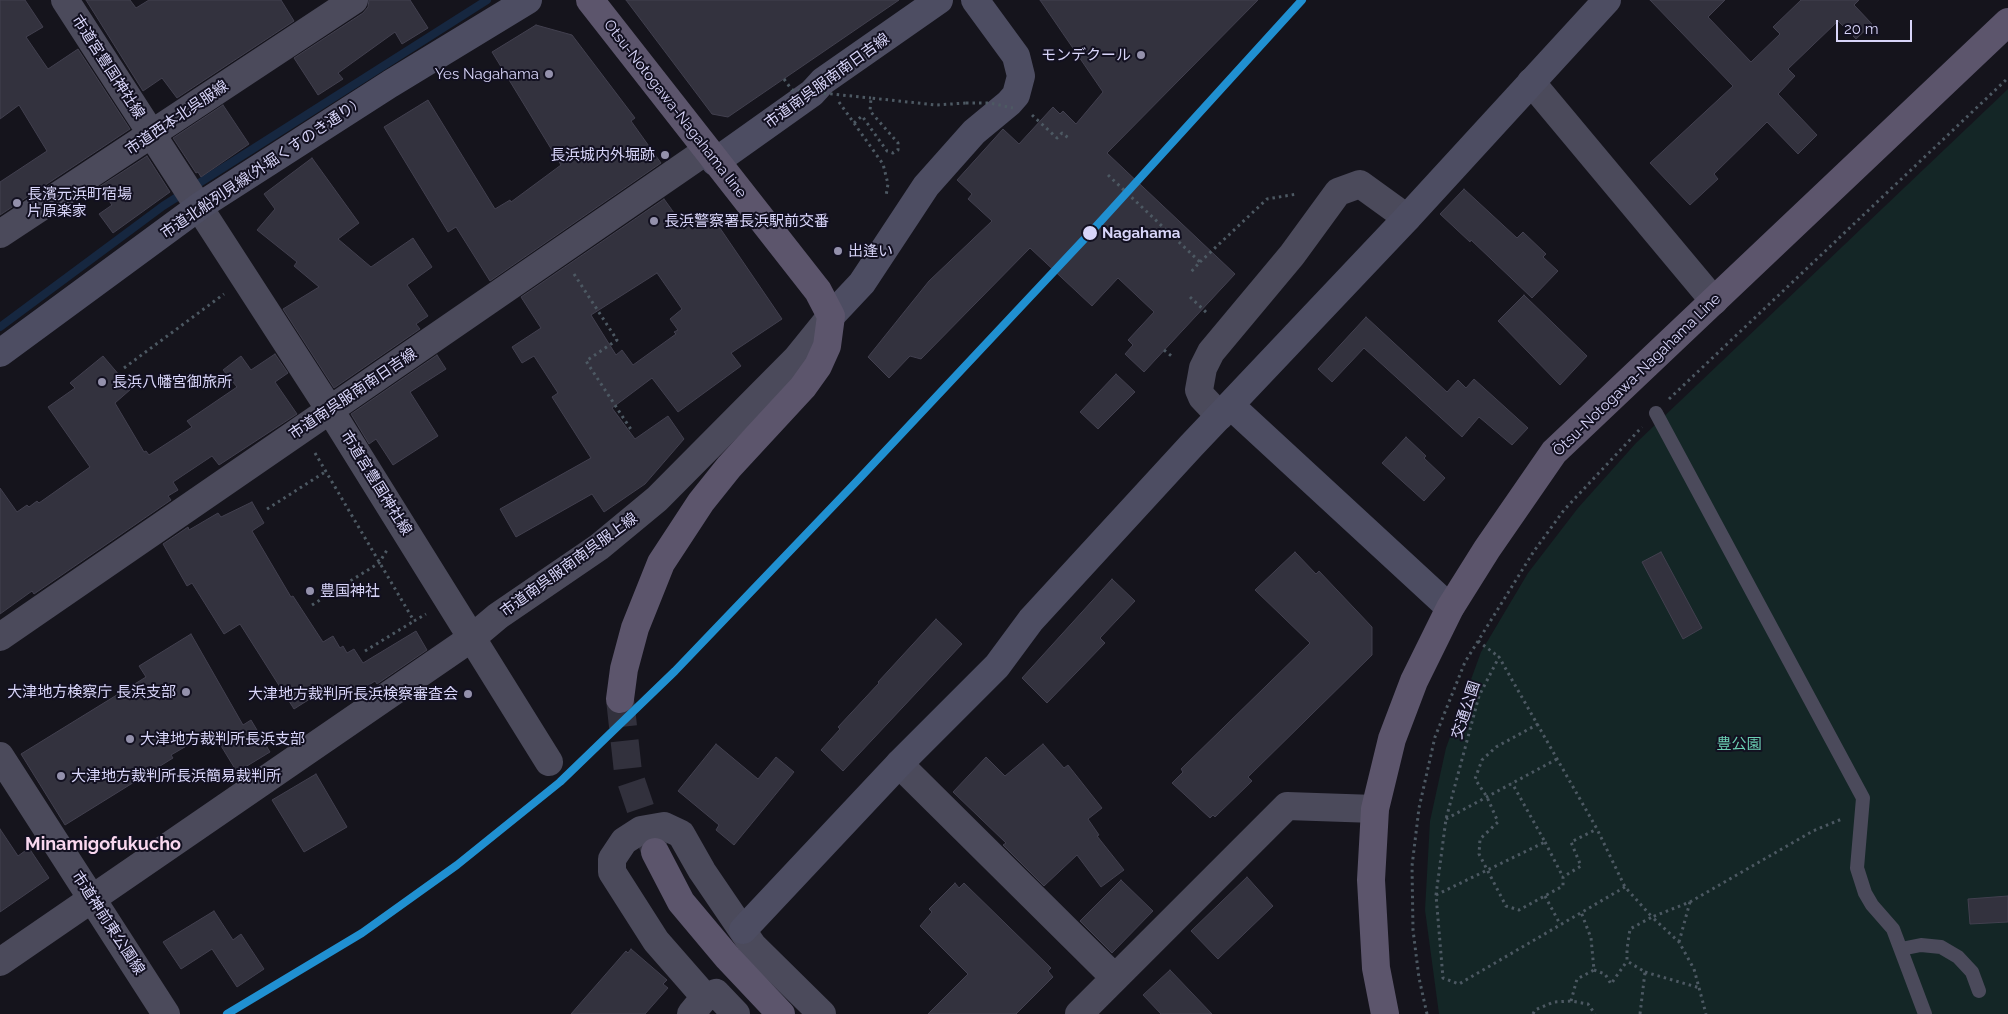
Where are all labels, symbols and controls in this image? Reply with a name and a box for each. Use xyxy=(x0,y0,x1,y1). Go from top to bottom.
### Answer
scale bar xyxy=(1838,10,1914,42)
street label: 市道宮豊国神社線 xyxy=(68,12,148,122)
street label: Otsu-Notogawa-Nagahama line xyxy=(600,16,750,202)
text: 20 m xyxy=(1844,20,1879,38)
street label: 市道南呉服南南日吉線 xyxy=(761,30,893,132)
place label: モンデクール xyxy=(1041,46,1131,64)
marker: モンデクール xyxy=(1135,49,1147,61)
place label: Yes Nagahama xyxy=(435,65,539,83)
marker: Yes Nagahama xyxy=(543,68,555,80)
street label: 市道西本北呉服線 xyxy=(122,77,232,159)
street label: 市道北船列見線(外堀くすのき通り) xyxy=(157,97,361,243)
place label: 長浜城内外堀跡 xyxy=(550,146,655,164)
marker: 長浜城内外堀跡 xyxy=(659,149,671,161)
place label: 長濱元浜町宿場 片原楽家 xyxy=(27,185,132,220)
marker: 長濱元浜町宿場 片原楽家 xyxy=(11,197,23,209)
place label: 長浜警察署長浜駅前交番 xyxy=(664,212,829,230)
marker: 長浜警察署長浜駅前交番 xyxy=(648,215,660,227)
marker: Nagahama xyxy=(1081,224,1099,242)
place label: Nagahama xyxy=(1102,224,1180,242)
place label: 出逢い xyxy=(848,242,893,260)
marker: 出逢い xyxy=(832,245,844,257)
street label: Ōtsu-Notogawa-Nagahama Line xyxy=(1549,290,1725,460)
street label: 市道南呉服南南日吉線 xyxy=(286,345,420,443)
place label: 長浜八幡宮御旅所 xyxy=(112,373,232,391)
marker: 長浜八幡宮御旅所 xyxy=(96,376,108,388)
street label: 市道宮豊国神社線 xyxy=(337,427,415,539)
street label: 市道南呉服南南呉服上線 xyxy=(497,509,641,621)
place label: 豊国神社 xyxy=(320,582,380,600)
marker: 豊国神社 xyxy=(304,585,316,597)
street label: 交通公園 xyxy=(1448,679,1484,741)
place label: 大津地方検察庁 長浜支部 xyxy=(7,683,176,701)
place label: 大津地方裁判所長浜検察審査会 xyxy=(248,685,458,703)
marker: 大津地方検察庁 長浜支部 xyxy=(180,686,192,698)
marker: 大津地方裁判所長浜検察審査会 xyxy=(462,688,474,700)
place label: 大津地方裁判所長浜支部 xyxy=(140,730,305,748)
marker: 大津地方裁判所長浜支部 xyxy=(124,733,136,745)
park label: 豊公園 xyxy=(1717,735,1761,753)
place label: 大津地方裁判所長浜簡易裁判所 xyxy=(71,767,281,785)
marker: 大津地方裁判所長浜簡易裁判所 xyxy=(55,770,67,782)
district label: Minamigofukucho xyxy=(25,834,181,856)
street label: 市道神前東公園線 xyxy=(68,868,148,978)

